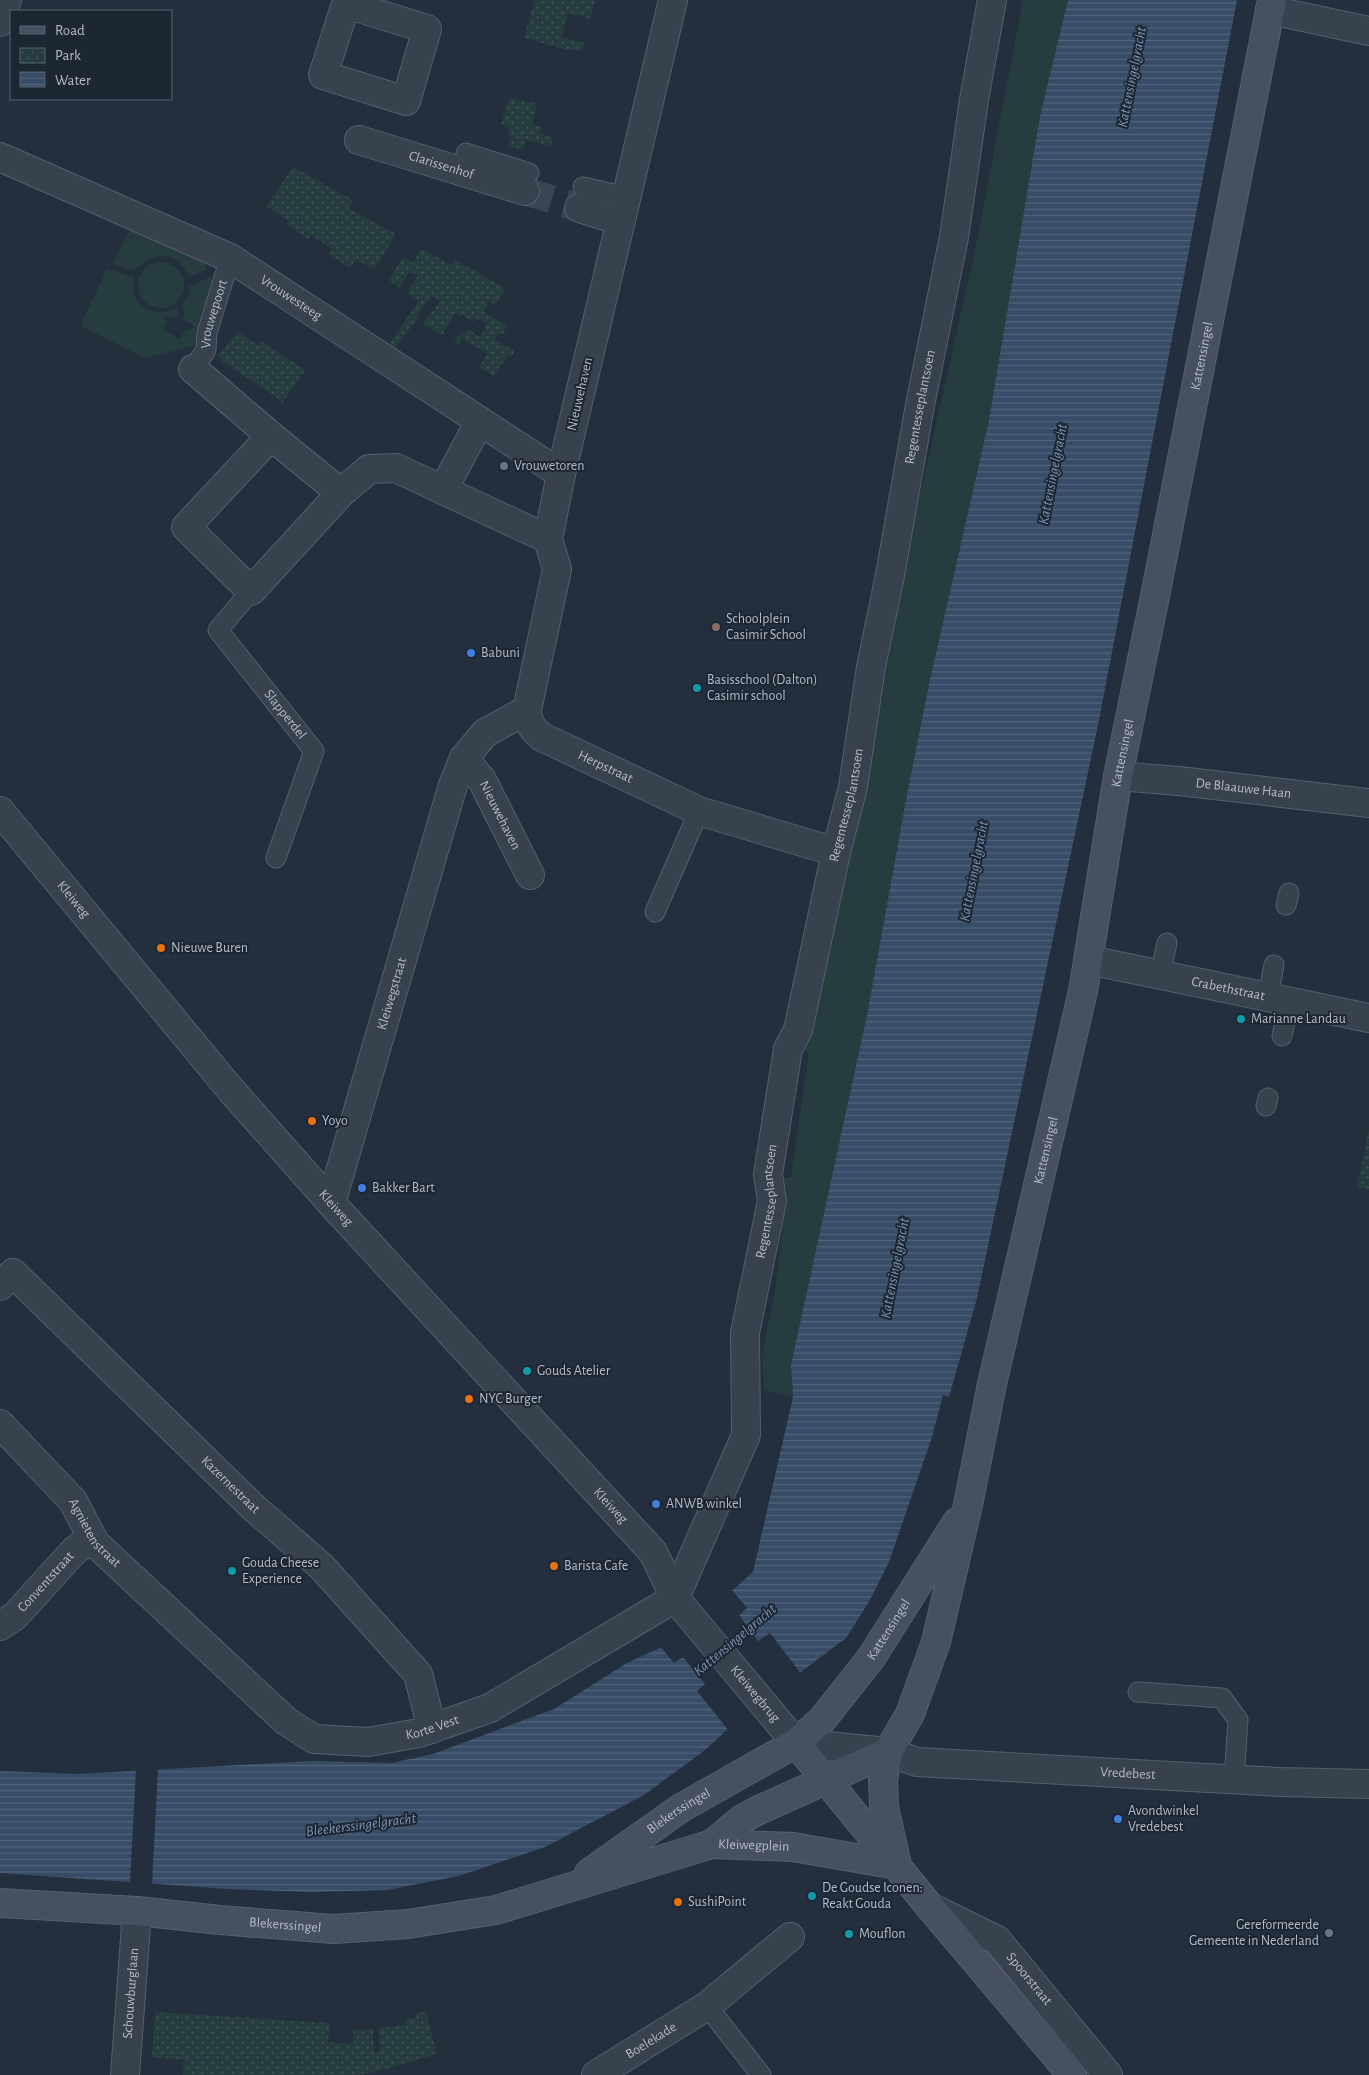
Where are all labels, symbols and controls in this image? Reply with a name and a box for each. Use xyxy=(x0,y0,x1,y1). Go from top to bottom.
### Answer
legend xyxy=(10,10,172,100)
text: Road xyxy=(55,23,85,38)
water label: Kattensingelgracht xyxy=(1115,25,1149,129)
text: Park xyxy=(55,48,81,63)
text: Water xyxy=(55,73,91,88)
street label: Clarissenhof xyxy=(407,149,476,182)
street label: Vrouwesteeg xyxy=(258,273,324,323)
street label: Vrouwepoort xyxy=(199,277,230,349)
street label: Kattensingel xyxy=(1189,321,1216,391)
street label: Regentesseplantsoen xyxy=(903,349,938,465)
street label: Nieuwehaven xyxy=(565,356,595,432)
water label: Kattensingelgracht xyxy=(1036,422,1070,526)
place label: Vrouwetoren xyxy=(514,459,584,473)
marker: Vrouwetoren xyxy=(498,460,510,472)
place label: Schoolplein Casimir School xyxy=(726,612,806,642)
marker: Schoolplein Casimir School xyxy=(710,621,722,633)
place label: Babuni xyxy=(481,646,520,660)
marker: Babuni xyxy=(465,647,477,659)
place label: Basisschool (Dalton) Casimir school xyxy=(707,673,818,703)
marker: Basisschool (Dalton) Casimir school xyxy=(691,682,703,694)
street label: Slapperdel xyxy=(261,687,309,742)
street label: Kattensingel xyxy=(1109,718,1137,788)
street label: Regentesseplantsoen xyxy=(827,747,866,863)
street label: Herpstraat xyxy=(576,748,636,786)
street label: De Blaauwe Haan xyxy=(1195,776,1292,801)
street label: Nieuwehaven xyxy=(477,779,523,852)
water label: Kattensingelgracht xyxy=(957,819,991,923)
street label: Kleiweg xyxy=(54,878,93,921)
place label: Nieuwe Buren xyxy=(171,941,248,955)
marker: Nieuwe Buren xyxy=(155,942,167,954)
street label: Kleiwegstraat xyxy=(375,955,409,1032)
street label: Crabethstraat xyxy=(1190,974,1267,1003)
place label: Marianne Landau xyxy=(1251,1012,1346,1026)
marker: Marianne Landau xyxy=(1235,1013,1247,1025)
place label: Yoyo xyxy=(322,1114,348,1128)
marker: Yoyo xyxy=(306,1115,318,1127)
street label: Kattensingel xyxy=(1031,1115,1061,1186)
street label: Regentesseplantsoen xyxy=(753,1143,780,1260)
place label: Bakker Bart xyxy=(372,1181,435,1195)
marker: Bakker Bart xyxy=(356,1182,368,1194)
street label: Kleiweg xyxy=(316,1187,356,1229)
water label: Kattensingelgracht xyxy=(878,1216,912,1320)
place label: Gouds Atelier xyxy=(537,1364,611,1378)
marker: Gouds Atelier xyxy=(521,1365,533,1377)
place label: NYC Burger xyxy=(479,1392,542,1406)
marker: NYC Burger xyxy=(463,1393,475,1405)
street label: Kazernestraat xyxy=(198,1454,263,1517)
street label: Kleiweg xyxy=(590,1485,630,1527)
street label: Agnietenstraat xyxy=(66,1496,124,1570)
place label: ANWB winkel xyxy=(666,1497,742,1511)
marker: ANWB winkel xyxy=(650,1498,662,1510)
street label: Conventstraat xyxy=(15,1549,77,1615)
place label: Gouda Cheese Experience xyxy=(242,1556,319,1586)
place label: Barista Cafe xyxy=(564,1559,628,1573)
marker: Barista Cafe xyxy=(548,1560,560,1572)
marker: Gouda Cheese Experience xyxy=(226,1565,238,1577)
street label: Kattensingel xyxy=(865,1597,913,1663)
water label: Kattensingelgracht xyxy=(691,1601,779,1679)
street label: Kleiwegbrug xyxy=(728,1663,783,1725)
street label: Korte Vest xyxy=(405,1712,461,1742)
street label: Vredebest xyxy=(1100,1765,1156,1782)
street label: Blekerssingel xyxy=(644,1786,713,1837)
place label: Avondwinkel Vredebest xyxy=(1128,1804,1199,1834)
water label: Bleekerssingelgracht xyxy=(305,1811,417,1839)
marker: Avondwinkel Vredebest xyxy=(1112,1813,1124,1825)
street label: Kleiwegplein xyxy=(718,1837,790,1854)
place label: De Goudse Iconen: Reakt Gouda xyxy=(822,1881,923,1911)
marker: De Goudse Iconen: Reakt Gouda xyxy=(806,1890,818,1902)
place label: SushiPoint xyxy=(688,1895,747,1909)
marker: SushiPoint xyxy=(672,1896,684,1908)
street label: Blekerssingel xyxy=(248,1915,322,1935)
place label: Gereformeerde Gemeente in Nederland xyxy=(1189,1918,1319,1948)
place label: Mouflon xyxy=(859,1927,906,1941)
marker: Gereformeerde Gemeente in Nederland xyxy=(1323,1927,1335,1939)
marker: Mouflon xyxy=(843,1928,855,1940)
street label: Schouwburglaan xyxy=(121,1947,141,2039)
street label: Spoorstraat xyxy=(1003,1950,1055,2008)
street label: Boelekade xyxy=(623,2020,679,2062)

